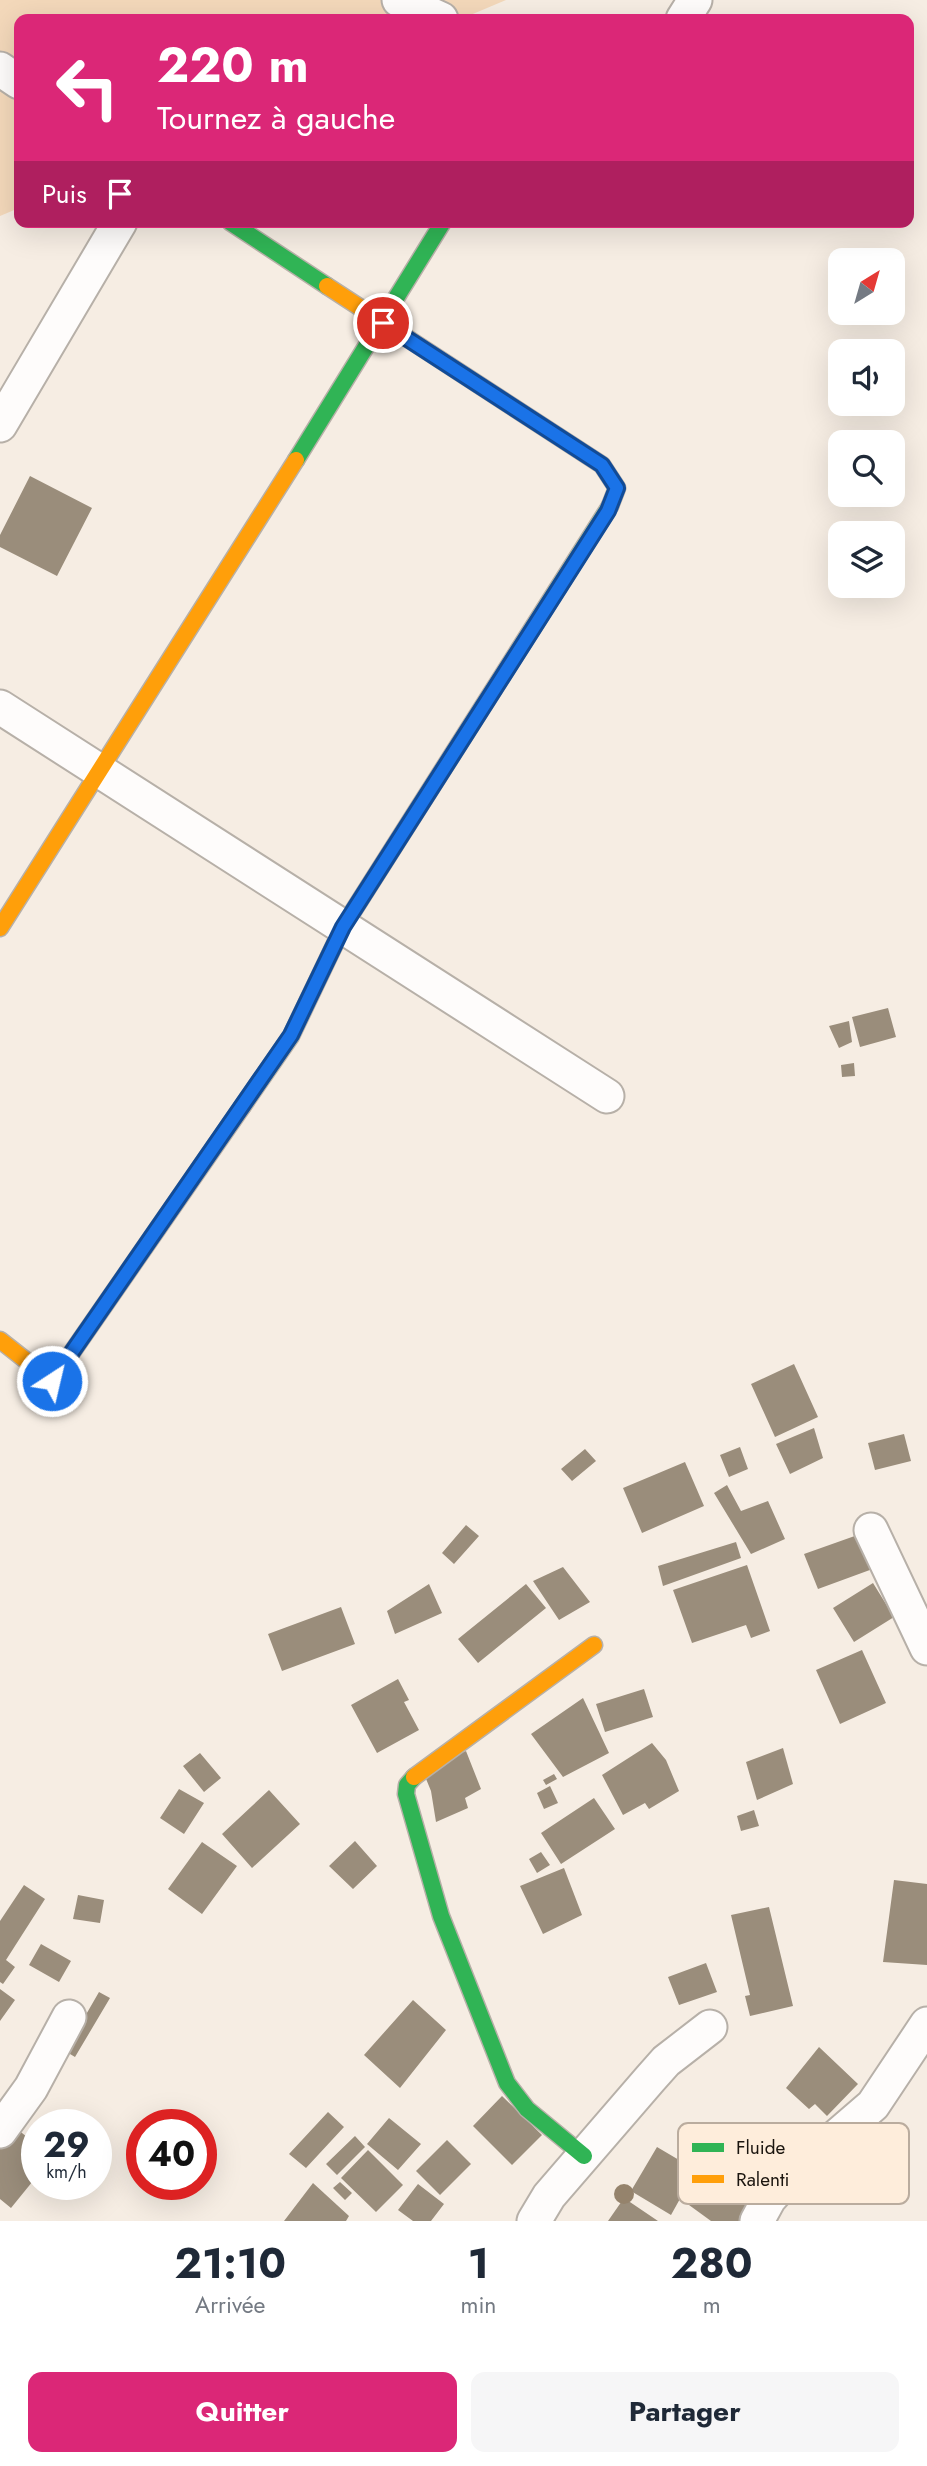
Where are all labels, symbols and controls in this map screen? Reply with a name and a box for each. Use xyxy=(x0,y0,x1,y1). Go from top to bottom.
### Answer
text: 220 m xyxy=(157,30,309,100)
icon: left xyxy=(42,42,133,133)
text: Tournez à gauche xyxy=(157,95,395,141)
text: Puis xyxy=(42,175,87,213)
icon: arrive xyxy=(101,175,139,213)
north arrow xyxy=(828,248,905,326)
map controls xyxy=(828,248,905,598)
pin xyxy=(353,293,413,353)
icon: arrive xyxy=(364,304,402,342)
button: sound xyxy=(828,339,905,416)
button: search xyxy=(828,430,905,507)
button: layers xyxy=(828,521,905,598)
position arrow xyxy=(15,1344,89,1418)
speed limit sign: 40 xyxy=(126,2109,217,2200)
text: 29 xyxy=(43,2120,90,2170)
legend xyxy=(678,2123,909,2204)
text: Fluide xyxy=(736,2134,786,2161)
text: km/h xyxy=(46,2159,87,2185)
text: Ralenti xyxy=(736,2166,789,2193)
text: 21:10 xyxy=(174,2233,286,2294)
text: 1 xyxy=(468,2233,489,2294)
text: 280 xyxy=(671,2233,753,2294)
text: Arrivée xyxy=(195,2288,265,2322)
text: min xyxy=(460,2288,496,2322)
text: m xyxy=(703,2288,721,2322)
button: Quitter xyxy=(28,2372,457,2452)
button: Partager xyxy=(471,2372,899,2452)

